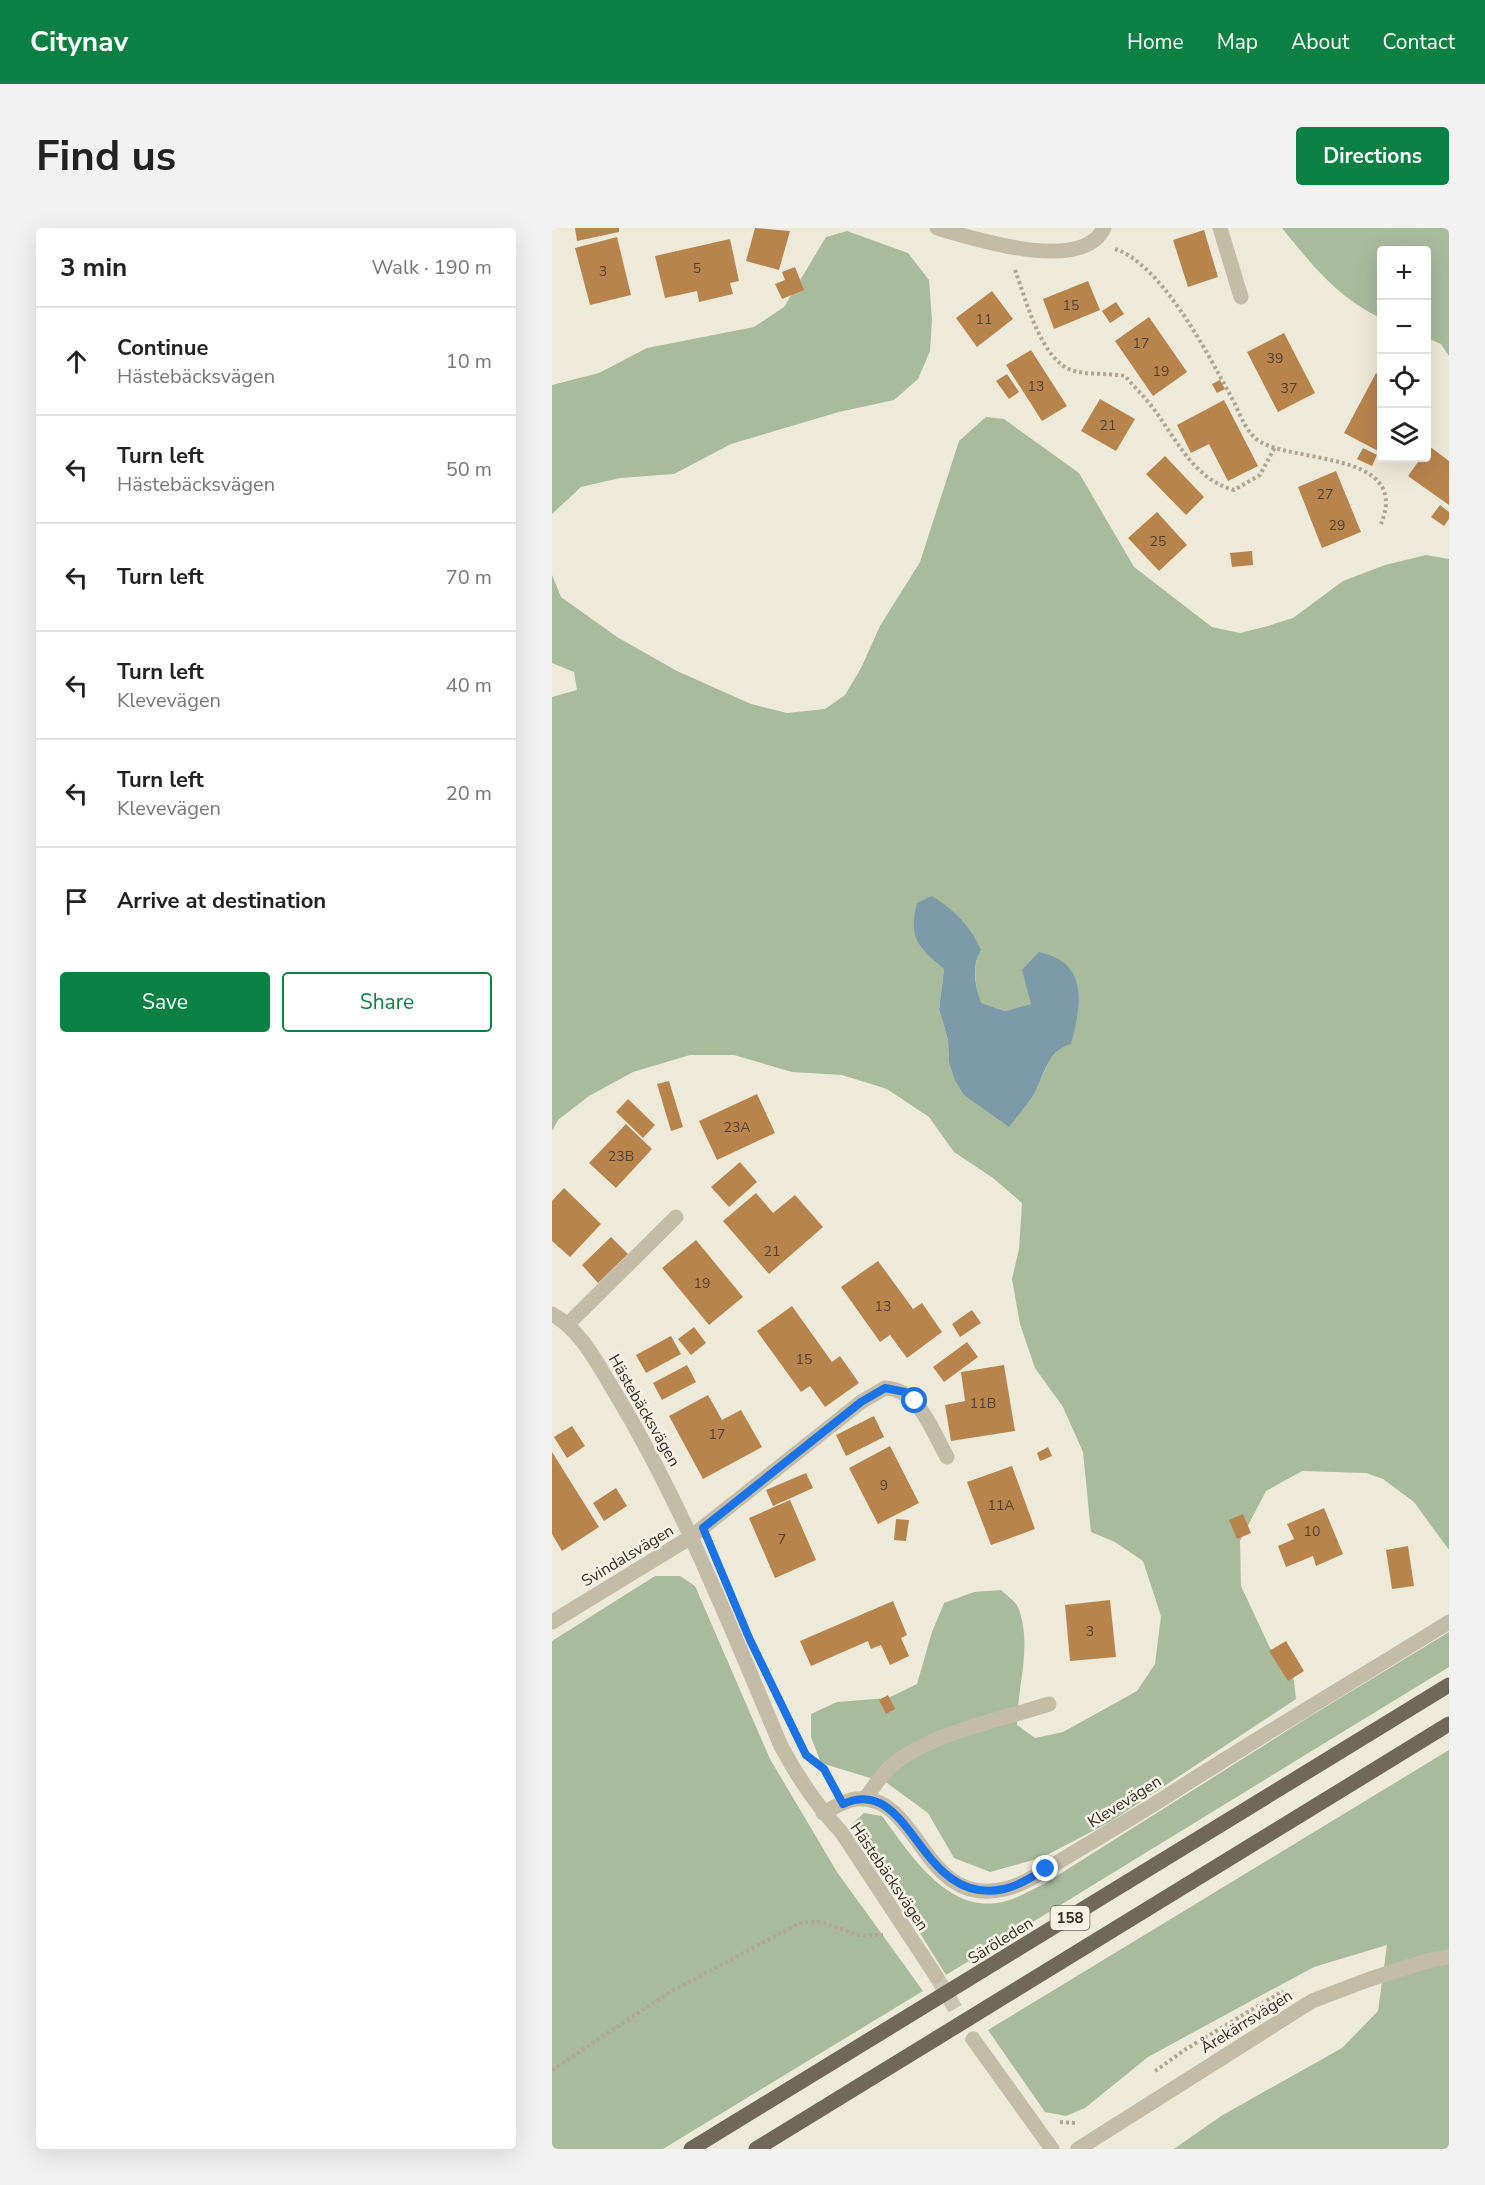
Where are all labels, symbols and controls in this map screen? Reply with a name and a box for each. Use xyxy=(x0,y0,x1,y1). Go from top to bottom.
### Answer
text: Citynav xyxy=(30,23,128,61)
text: Home xyxy=(1127,28,1184,56)
text: Map xyxy=(1217,28,1258,56)
text: About xyxy=(1291,28,1349,56)
text: Contact xyxy=(1382,28,1455,56)
button: Directions xyxy=(1296,127,1449,185)
text: Find us xyxy=(36,128,176,185)
map controls xyxy=(1377,246,1431,462)
button: + xyxy=(1377,246,1431,300)
text: 3 min xyxy=(60,250,127,285)
text: Walk · 190 m xyxy=(372,254,492,281)
house number: 5 xyxy=(693,259,701,278)
house number: 3 xyxy=(599,262,607,281)
house number: 15 xyxy=(1063,296,1079,315)
button: − xyxy=(1377,300,1431,354)
house number: 11 xyxy=(976,310,992,329)
text: Continue xyxy=(117,333,208,363)
house number: 17 xyxy=(1133,334,1149,353)
icon: ahead xyxy=(60,345,93,378)
text: 10 m xyxy=(446,348,492,375)
house number: 39 xyxy=(1267,349,1283,368)
button: locate xyxy=(1377,354,1431,408)
house number: 19 xyxy=(1153,362,1169,381)
text: Hästebäcksvägen xyxy=(117,363,275,390)
house number: 13 xyxy=(1028,377,1044,396)
house number: 37 xyxy=(1281,379,1297,398)
button: layers xyxy=(1377,408,1431,462)
house number: 21 xyxy=(1100,416,1116,435)
text: Turn left xyxy=(117,441,204,471)
icon: left xyxy=(60,453,93,486)
text: 50 m xyxy=(446,456,492,483)
text: Hästebäcksvägen xyxy=(117,471,275,498)
house number: 27 xyxy=(1317,485,1333,504)
house number: 29 xyxy=(1329,516,1345,535)
house number: 25 xyxy=(1150,532,1166,551)
icon: left xyxy=(60,561,93,594)
text: Turn left xyxy=(117,562,204,592)
text: 70 m xyxy=(446,564,492,591)
text: Turn left xyxy=(117,657,204,687)
icon: left xyxy=(60,669,93,702)
text: 40 m xyxy=(446,672,492,699)
text: Klevevägen xyxy=(117,687,221,714)
text: Turn left xyxy=(117,765,204,795)
icon: left xyxy=(60,777,93,810)
text: 20 m xyxy=(446,780,492,807)
text: Klevevägen xyxy=(117,795,221,822)
icon: arrive xyxy=(60,885,93,918)
text: Arrive at destination xyxy=(117,886,326,916)
button: Save xyxy=(60,972,270,1032)
button: Share xyxy=(282,972,492,1032)
house number: 23A xyxy=(723,1118,751,1137)
house number: 23B xyxy=(608,1147,634,1166)
house number: 21 xyxy=(764,1242,780,1261)
house number: 19 xyxy=(694,1274,710,1293)
house number: 13 xyxy=(875,1297,891,1316)
street label: Hästebäcksvägen xyxy=(603,1350,685,1471)
house number: 15 xyxy=(796,1350,812,1369)
route start xyxy=(901,1387,927,1413)
house number: 11B xyxy=(970,1394,996,1413)
house number: 17 xyxy=(709,1425,725,1444)
house number: 9 xyxy=(880,1476,888,1495)
house number: 11A xyxy=(987,1496,1015,1515)
street label: Svindalsvägen xyxy=(577,1520,678,1592)
house number: 10 xyxy=(1304,1522,1320,1541)
house number: 7 xyxy=(778,1530,786,1549)
house number: 3 xyxy=(1086,1622,1094,1641)
street label: Klevevägen xyxy=(1083,1770,1166,1833)
street label: Hästebäcksvägen xyxy=(845,1818,934,1935)
route end xyxy=(1032,1855,1058,1881)
road number: 158 xyxy=(1050,1906,1090,1930)
street label: Säröleden xyxy=(964,1912,1037,1970)
street label: Årekärrsvägen xyxy=(1196,1985,1297,2059)

